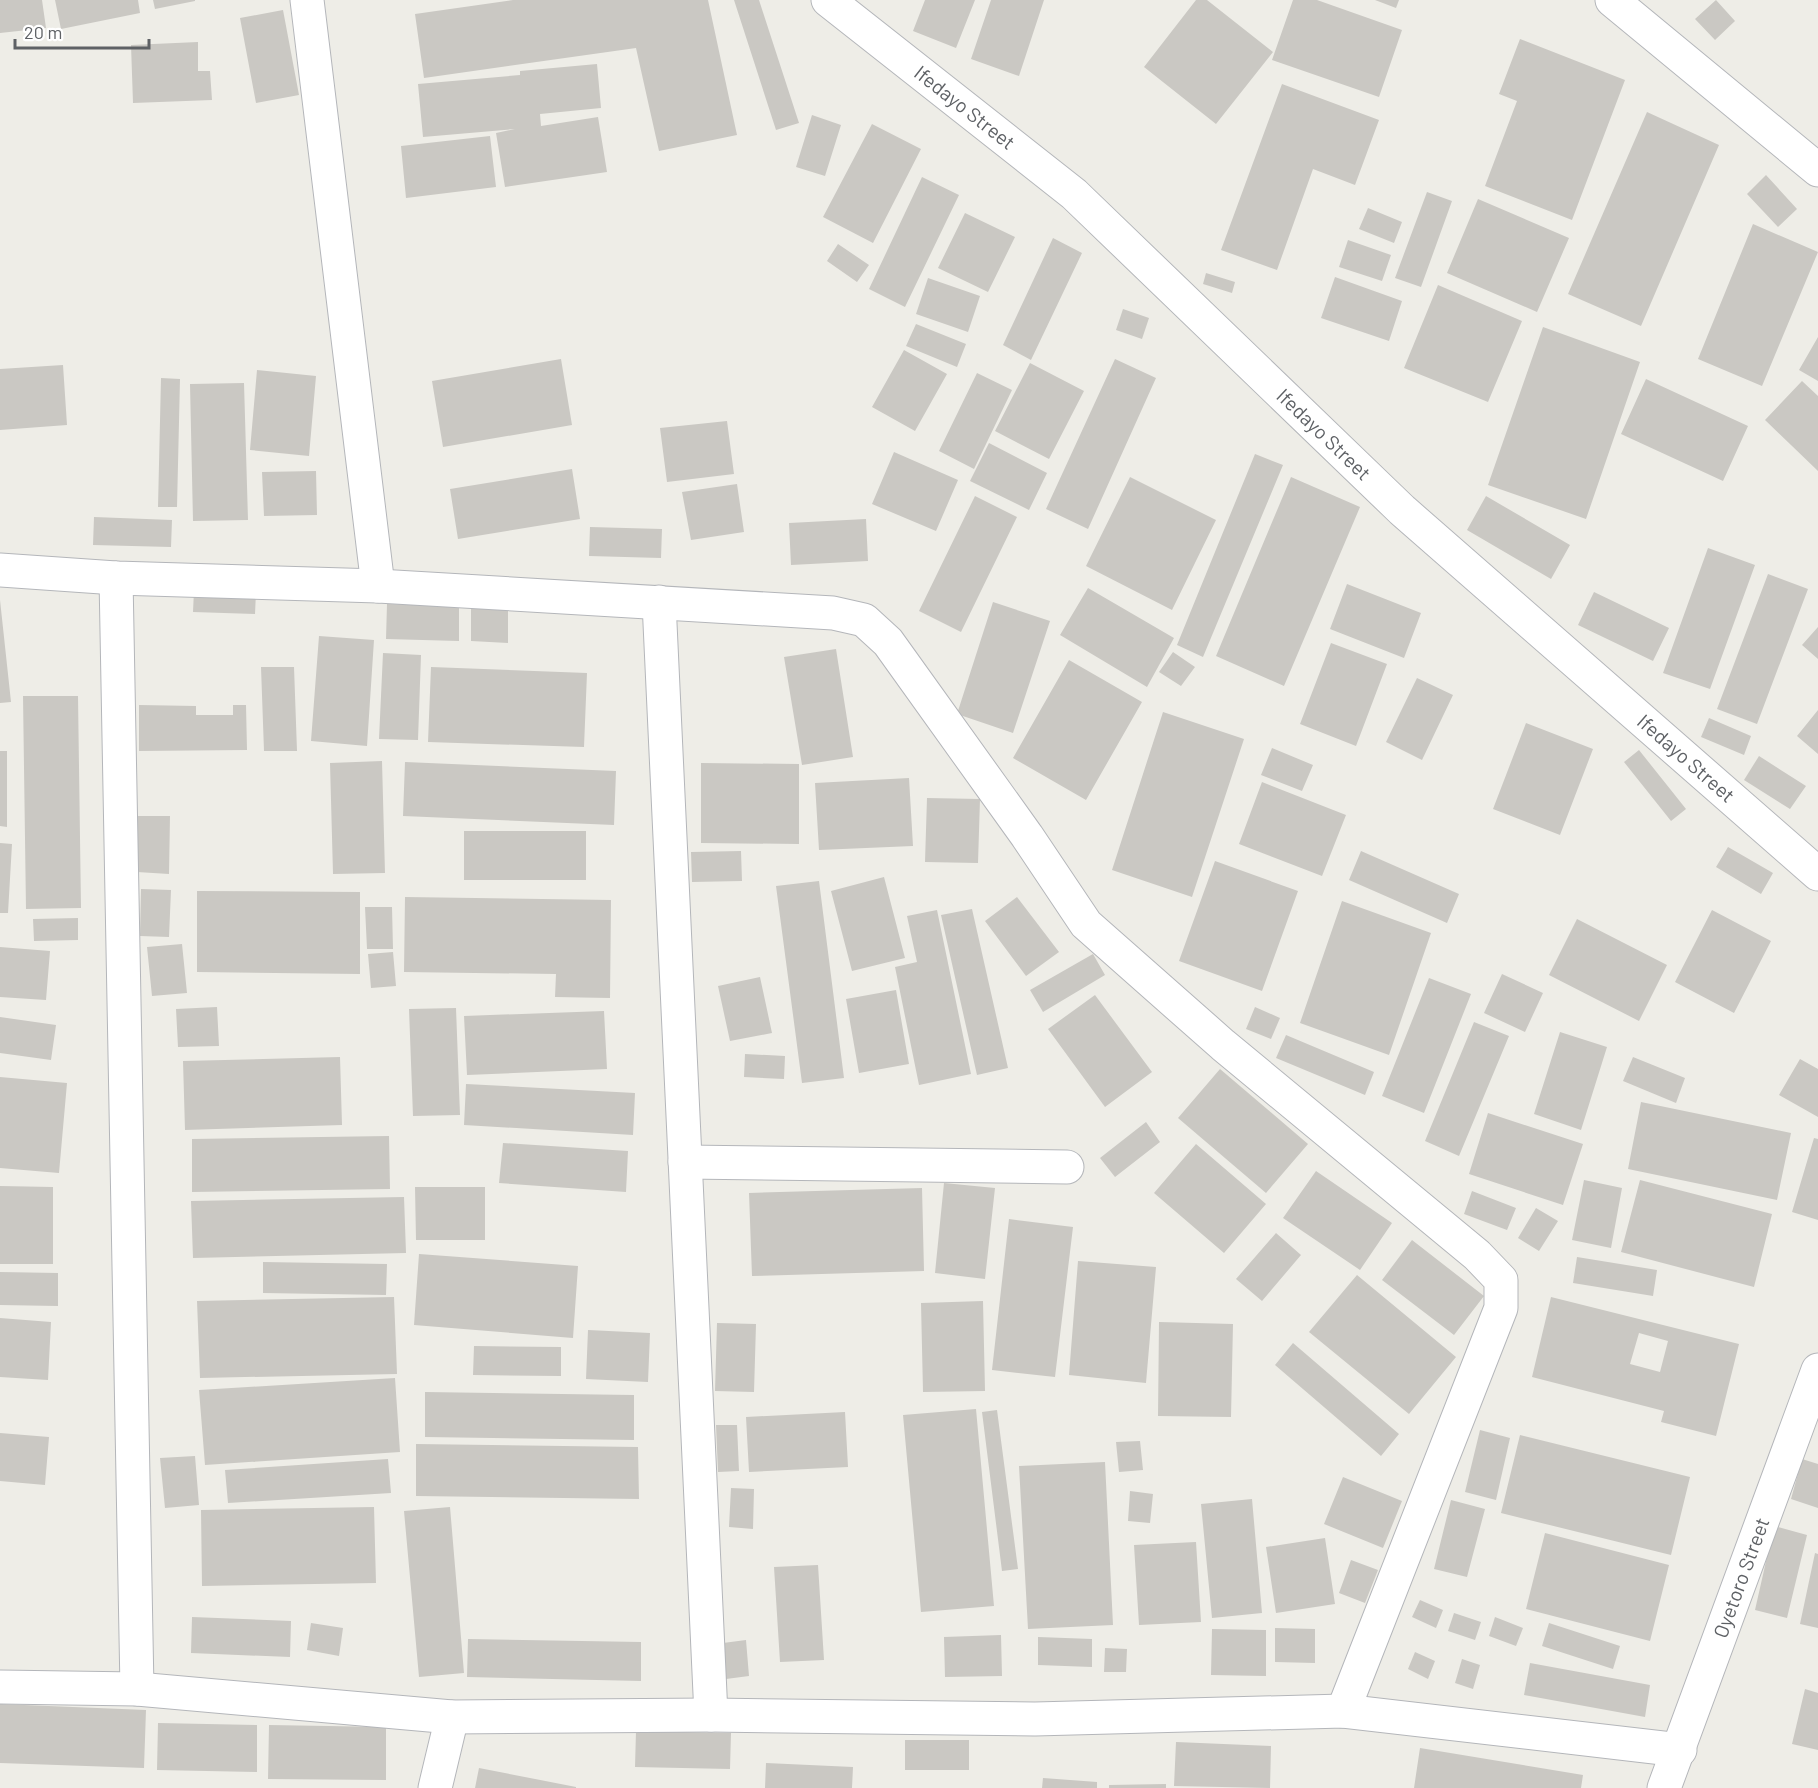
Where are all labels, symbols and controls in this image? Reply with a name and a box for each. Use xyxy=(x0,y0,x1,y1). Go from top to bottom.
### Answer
scale bar xyxy=(15,12,148,50)
text: 20 m xyxy=(24,21,62,43)
street label: Ifedayo Street xyxy=(910,60,1020,154)
street label: Ifedayo Street xyxy=(1272,383,1376,485)
street label: Ifedayo Street xyxy=(1633,709,1740,807)
street label: Oyetoro Street xyxy=(1707,1514,1774,1641)

